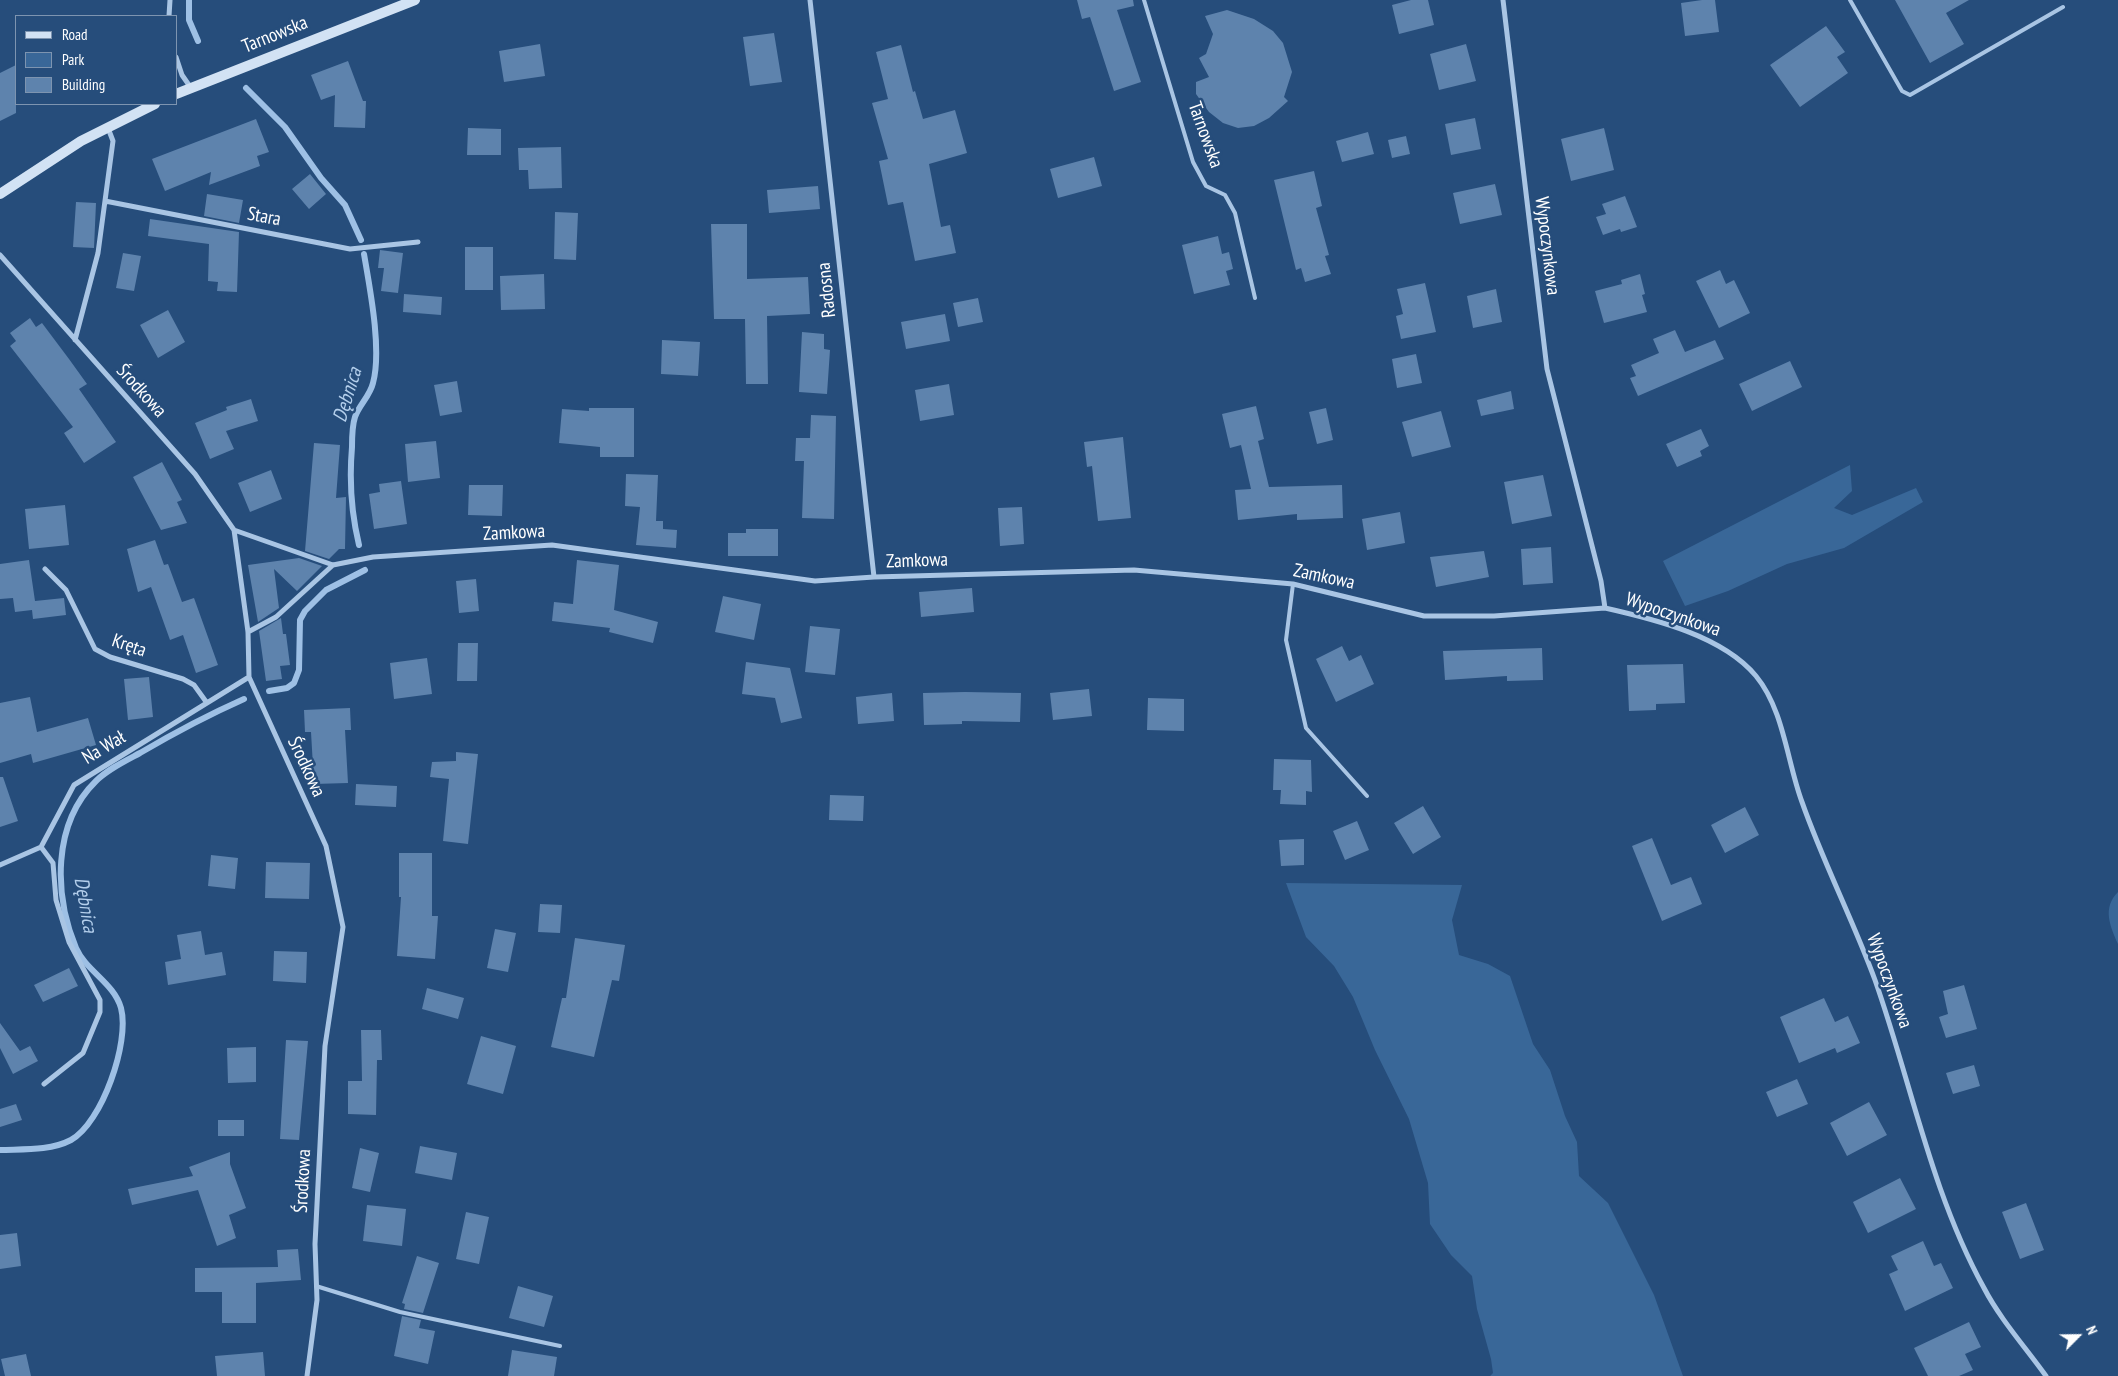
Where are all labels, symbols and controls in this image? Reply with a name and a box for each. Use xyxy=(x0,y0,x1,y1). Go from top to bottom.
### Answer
street label: Tarnowska xyxy=(239,12,311,58)
legend xyxy=(15,15,178,105)
text: Road xyxy=(62,25,88,44)
text: Park xyxy=(62,50,84,69)
text: Building xyxy=(62,75,105,94)
street label: Tarnowska xyxy=(1183,99,1227,171)
street label: Wypoczynkowa xyxy=(1530,196,1564,296)
street label: Stara xyxy=(245,203,283,231)
street label: Radosna xyxy=(813,261,841,319)
street label: Środkowa xyxy=(111,360,171,422)
water label: Dębnica xyxy=(328,365,368,425)
street label: Zamkowa xyxy=(482,520,546,546)
street label: Zamkowa xyxy=(886,549,948,573)
street label: Zamkowa xyxy=(1291,559,1357,595)
street label: Wypoczynkowa xyxy=(1623,588,1723,642)
street label: Kręta xyxy=(109,630,149,662)
street label: Na Wał xyxy=(78,726,130,770)
street label: Środkowa xyxy=(282,733,330,801)
water label: Dębnica xyxy=(68,876,102,934)
street label: Wypoczynkowa xyxy=(1861,931,1917,1031)
street label: Środkowa xyxy=(290,1149,316,1213)
north arrow xyxy=(2053,1311,2103,1361)
text: N xyxy=(2082,1323,2102,1337)

